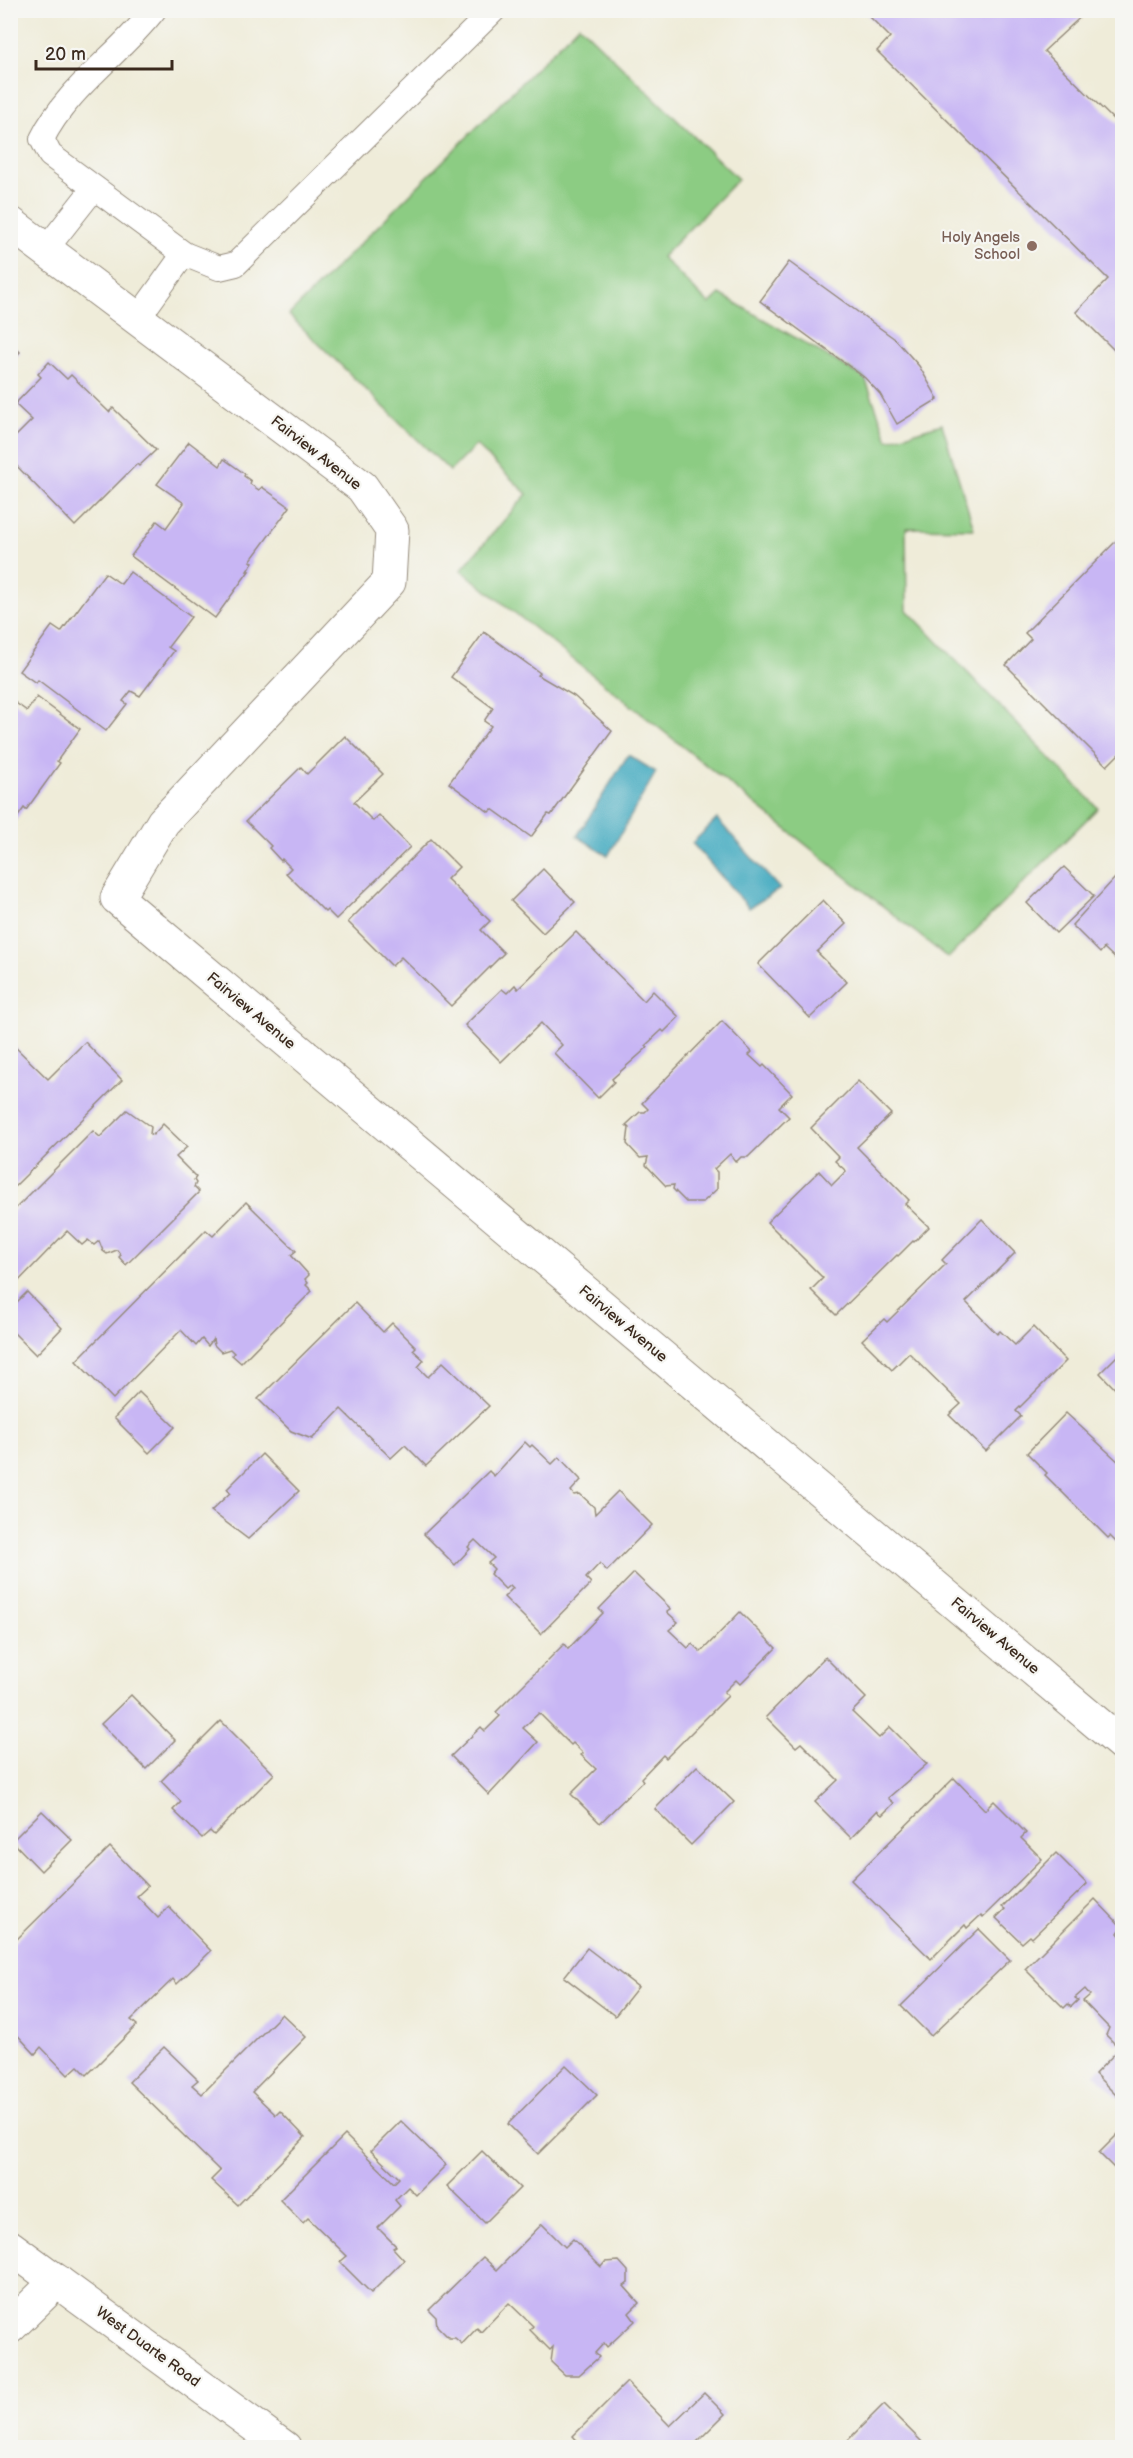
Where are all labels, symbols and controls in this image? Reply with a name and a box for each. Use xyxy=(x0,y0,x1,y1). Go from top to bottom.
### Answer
scale bar xyxy=(36,33,172,71)
text: 20 m xyxy=(45,44,86,65)
place label: Holy Angels School xyxy=(941,228,1021,264)
marker: Holy Angels School xyxy=(1025,239,1039,253)
street label: Fairview Avenue xyxy=(267,412,365,494)
street label: Fairview Avenue xyxy=(203,968,299,1054)
street label: Fairview Avenue xyxy=(575,1281,671,1367)
street label: Fairview Avenue xyxy=(947,1593,1043,1679)
street label: West Duarte Road xyxy=(92,2303,204,2391)

